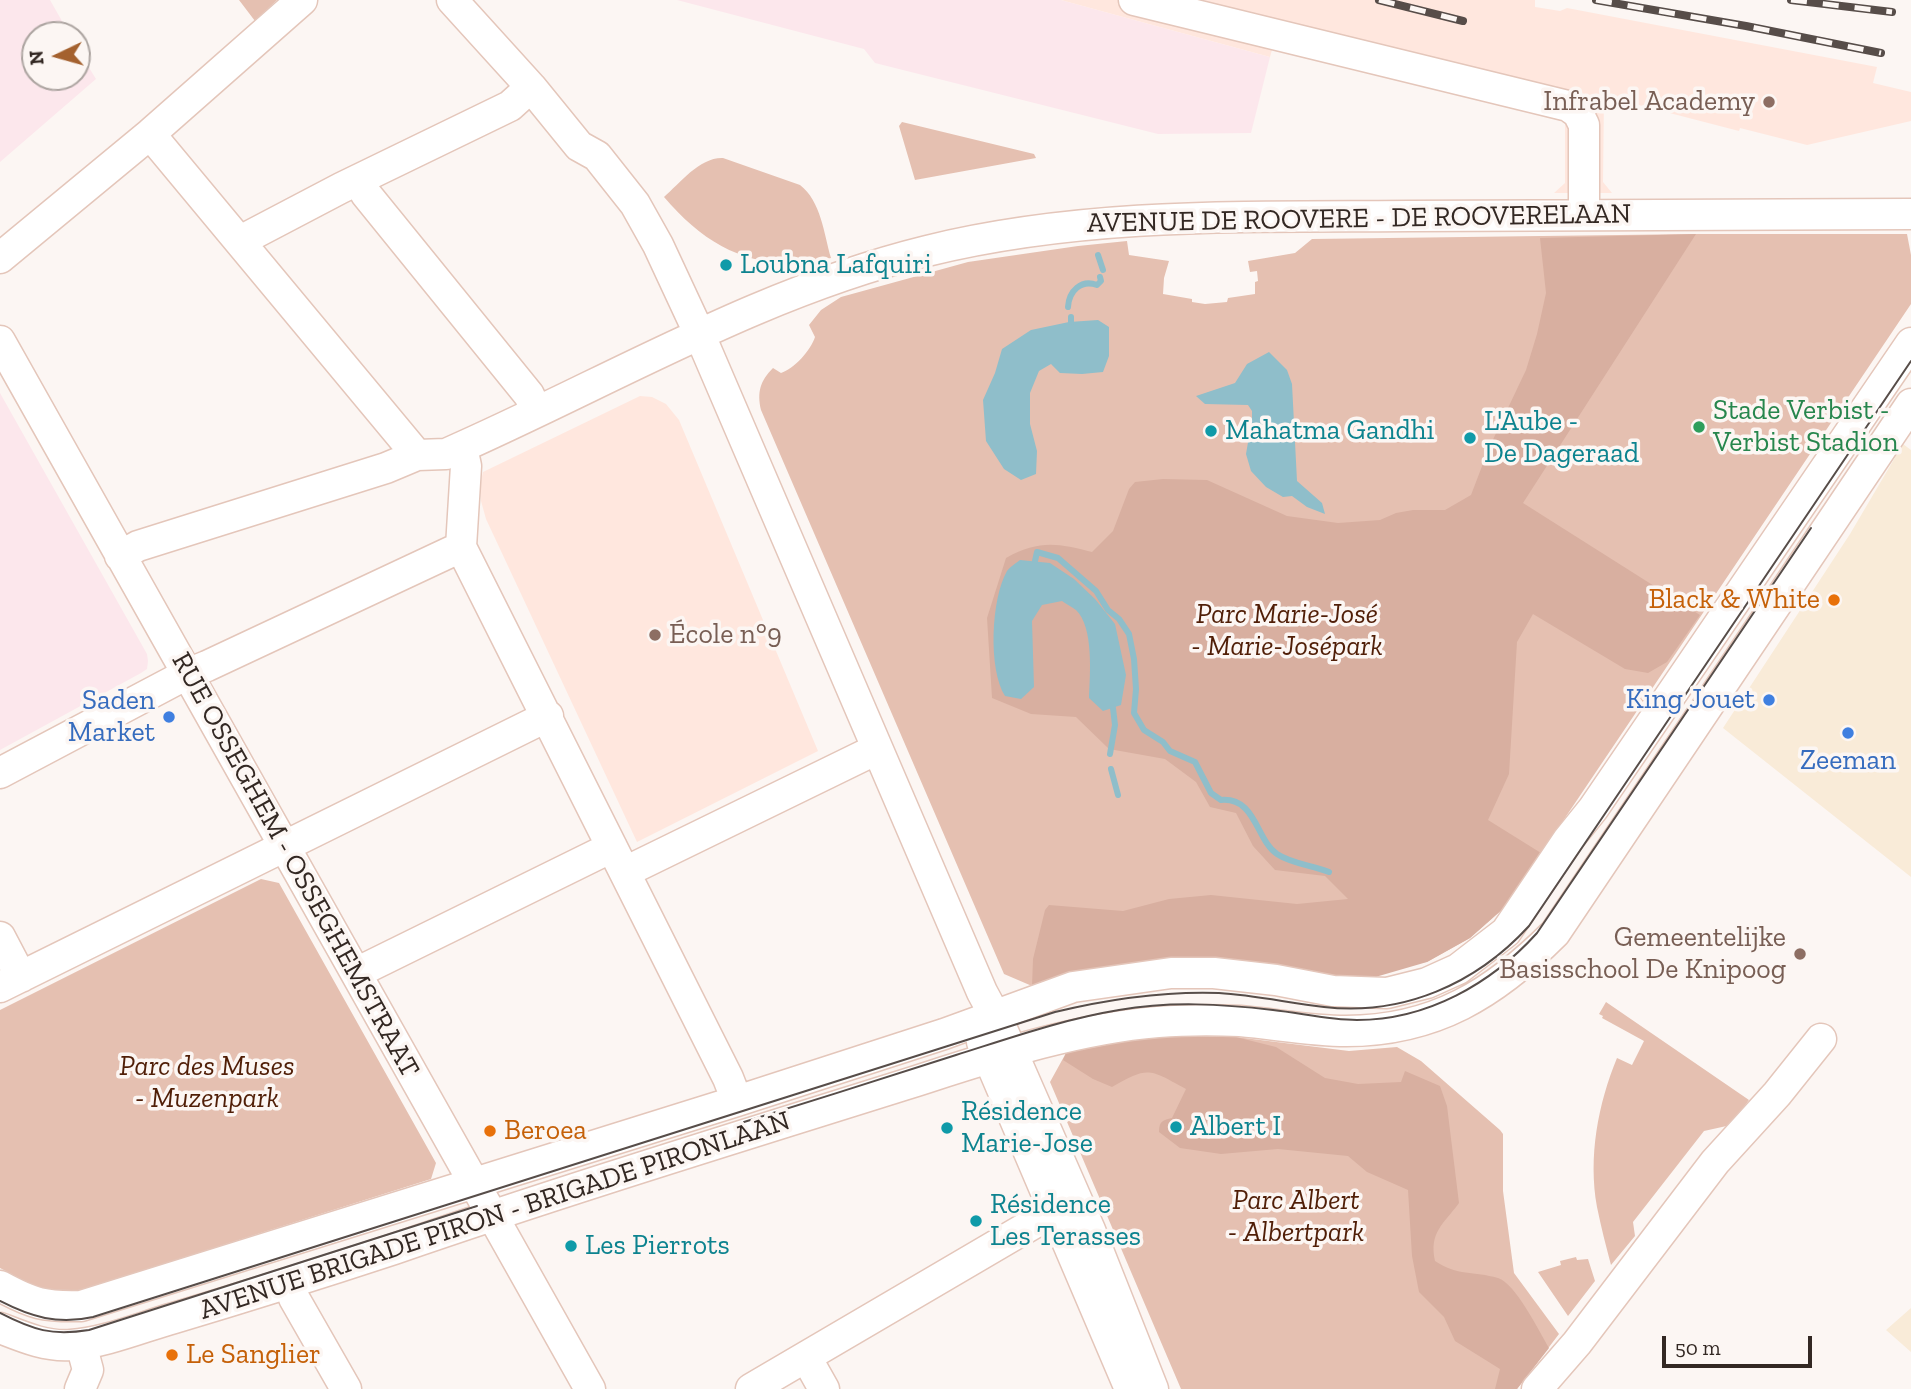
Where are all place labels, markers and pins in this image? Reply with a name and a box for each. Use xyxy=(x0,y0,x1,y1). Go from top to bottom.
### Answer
place label: Infrabel Academy xyxy=(1543,85,1755,119)
marker: Infrabel Academy xyxy=(1761,94,1777,110)
place label: Loubna Lafquiri xyxy=(740,248,932,282)
marker: Loubna Lafquiri xyxy=(718,257,734,273)
place label: Stade Verbist - Verbist Stadion xyxy=(1713,394,1898,460)
place label: L'Aube - De Dageraad xyxy=(1484,405,1639,471)
place label: Mahatma Gandhi xyxy=(1225,414,1434,448)
marker: Stade Verbist - Verbist Stadion xyxy=(1691,419,1707,435)
marker: Mahatma Gandhi xyxy=(1203,423,1219,439)
marker: L'Aube - De Dageraad xyxy=(1462,430,1478,446)
place label: Black & White xyxy=(1648,583,1820,617)
marker: Black & White xyxy=(1826,592,1842,608)
place label: École n°9 xyxy=(669,618,782,652)
marker: École n°9 xyxy=(647,627,663,643)
place label: King Jouet xyxy=(1626,683,1755,717)
place label: Saden Market xyxy=(68,684,155,750)
marker: King Jouet xyxy=(1761,692,1777,708)
marker: Saden Market xyxy=(161,709,177,725)
marker: Zeeman xyxy=(1840,725,1856,741)
place label: Zeeman xyxy=(1800,744,1896,778)
place label: Gemeentelijke Basisschool De Knipoog xyxy=(1499,921,1786,987)
marker: Gemeentelijke Basisschool De Knipoog xyxy=(1792,946,1808,962)
place label: Résidence Marie-Jose xyxy=(961,1095,1093,1161)
place label: Albert I xyxy=(1190,1110,1281,1144)
place label: Beroea xyxy=(504,1114,587,1148)
marker: Albert I xyxy=(1168,1119,1184,1135)
marker: Résidence Marie-Jose xyxy=(939,1120,955,1136)
marker: Beroea xyxy=(482,1123,498,1139)
place label: Résidence Les Terasses xyxy=(990,1188,1141,1254)
marker: Résidence Les Terasses xyxy=(968,1213,984,1229)
place label: Les Pierrots xyxy=(585,1229,730,1263)
marker: Les Pierrots xyxy=(563,1238,579,1254)
place label: Le Sanglier xyxy=(186,1338,321,1372)
marker: Le Sanglier xyxy=(164,1347,180,1363)

